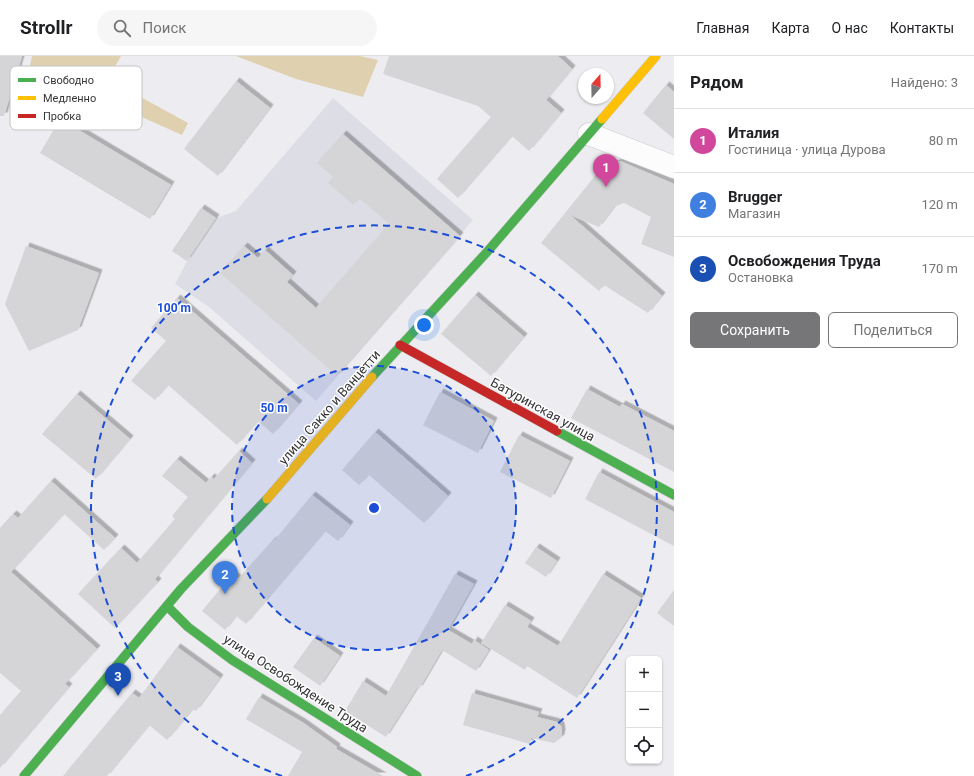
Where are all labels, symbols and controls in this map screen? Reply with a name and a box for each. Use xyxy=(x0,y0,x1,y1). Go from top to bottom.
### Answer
search box xyxy=(97,10,377,46)
text: Strollr xyxy=(20,16,73,39)
icon: search xyxy=(111,17,133,39)
text: Поиск xyxy=(143,19,186,37)
text: Главная xyxy=(696,20,749,36)
text: Карта xyxy=(771,20,810,36)
text: О нас xyxy=(832,20,868,36)
text: Контакты xyxy=(890,20,954,36)
legend xyxy=(10,66,142,130)
north arrow xyxy=(578,68,614,104)
text: Рядом xyxy=(690,72,744,92)
text: Свободно xyxy=(43,74,94,87)
text: Найдено: 3 xyxy=(891,75,958,90)
text: Медленно xyxy=(43,92,96,105)
text: Пробка xyxy=(43,110,81,123)
text: Италия xyxy=(728,124,779,142)
text: 1 xyxy=(699,133,707,148)
text: 80 m xyxy=(929,133,958,148)
text: Гостиница · улица Дурова xyxy=(728,142,886,157)
pin: 1 xyxy=(593,154,619,187)
text: Brugger xyxy=(728,188,782,206)
text: 2 xyxy=(699,197,707,212)
text: 120 m xyxy=(921,197,958,212)
text: Магазин xyxy=(728,206,781,221)
text: Освобождения Труда xyxy=(728,252,881,270)
text: 3 xyxy=(699,261,707,276)
text: 170 m xyxy=(921,261,958,276)
text: Остановка xyxy=(728,270,793,285)
text: 100 m xyxy=(157,301,191,315)
button: Сохранить xyxy=(690,312,820,348)
button: Поделиться xyxy=(828,312,958,348)
your location xyxy=(414,315,434,335)
street label: улица Сакко и Ванцетти xyxy=(276,347,383,468)
street label: Батуринская улица xyxy=(488,375,598,444)
text: 50 m xyxy=(260,401,288,415)
centre of rings xyxy=(367,501,381,515)
pin: 2 xyxy=(212,561,238,594)
street label: улица Освобождение Труда xyxy=(221,631,370,736)
map controls xyxy=(626,656,662,764)
button: + xyxy=(626,656,662,692)
pin: 3 xyxy=(105,663,131,696)
button: − xyxy=(626,692,662,728)
button: locate xyxy=(626,728,662,764)

